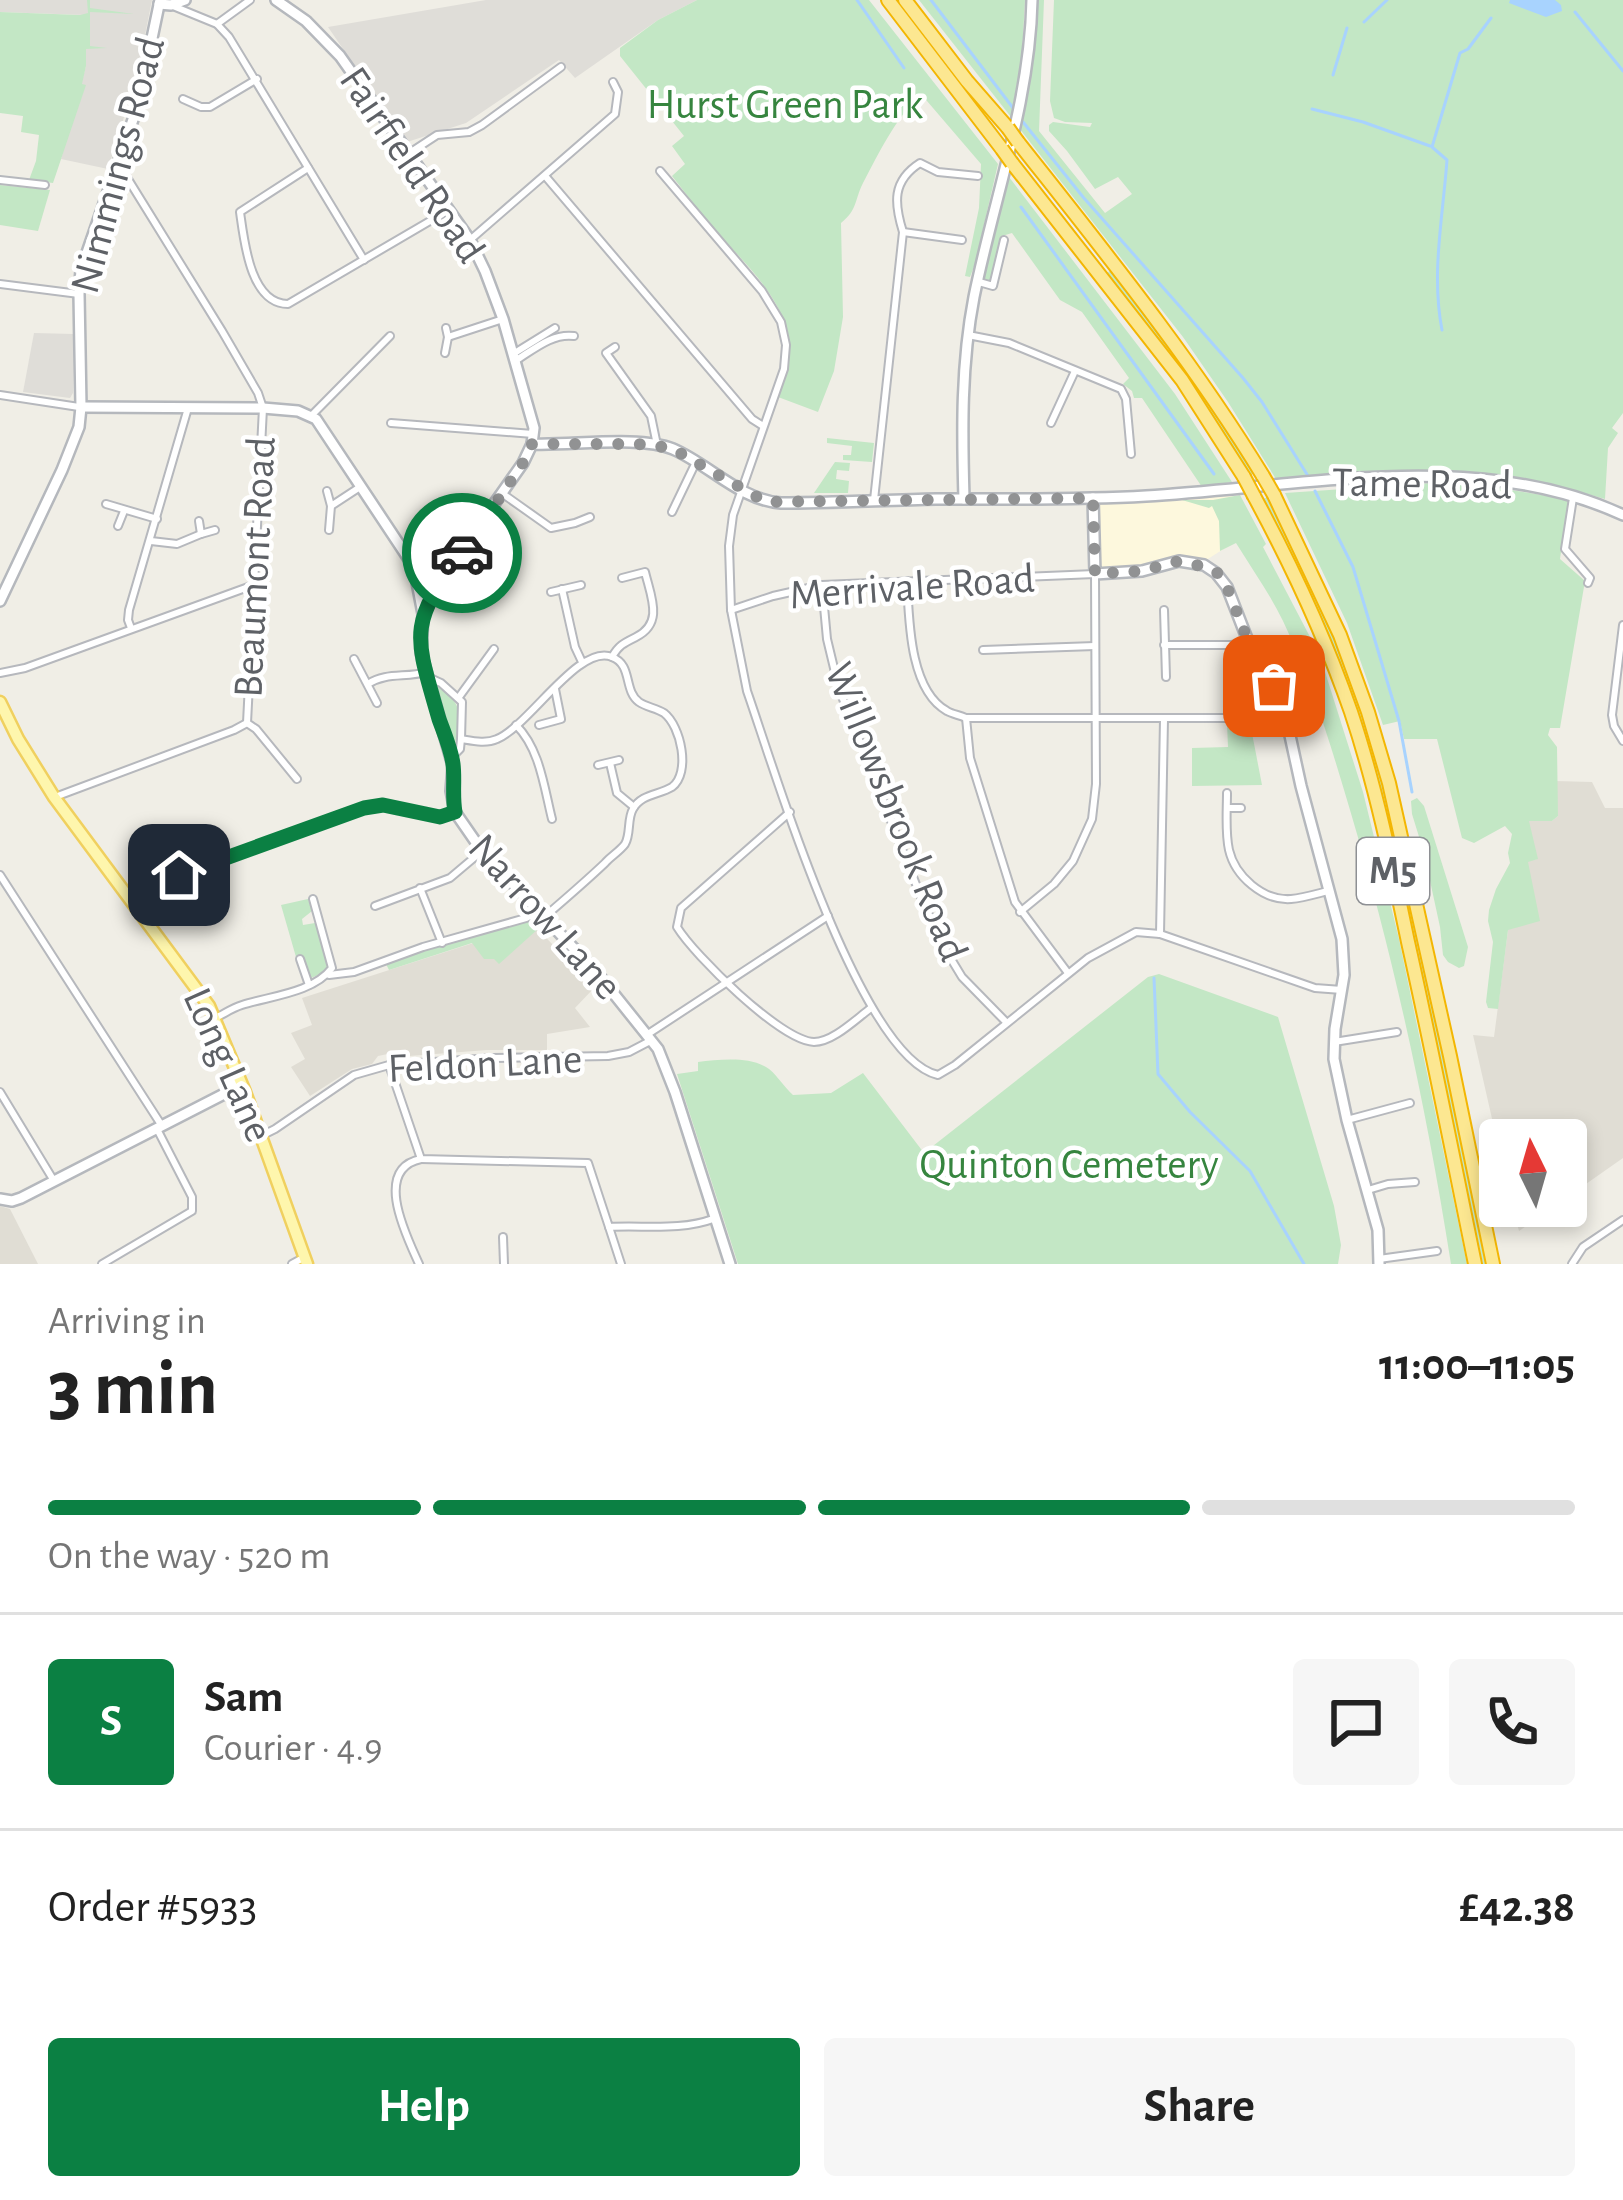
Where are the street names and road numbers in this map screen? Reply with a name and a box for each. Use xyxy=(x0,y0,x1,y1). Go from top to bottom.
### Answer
street label: Nimmings Road xyxy=(64,32,172,298)
street label: Fairfield Road xyxy=(332,60,492,270)
street label: Beaumont Road xyxy=(227,435,283,699)
street label: Tame Road xyxy=(1332,461,1512,507)
street label: Merrivale Road xyxy=(788,557,1036,617)
street label: Willowsbrook Road xyxy=(817,657,975,967)
street label: Narrow Lane xyxy=(460,826,630,1008)
road number: M5 xyxy=(1357,838,1429,904)
street label: Long Lane xyxy=(176,982,280,1148)
street label: Feldon Lane xyxy=(387,1038,583,1090)

